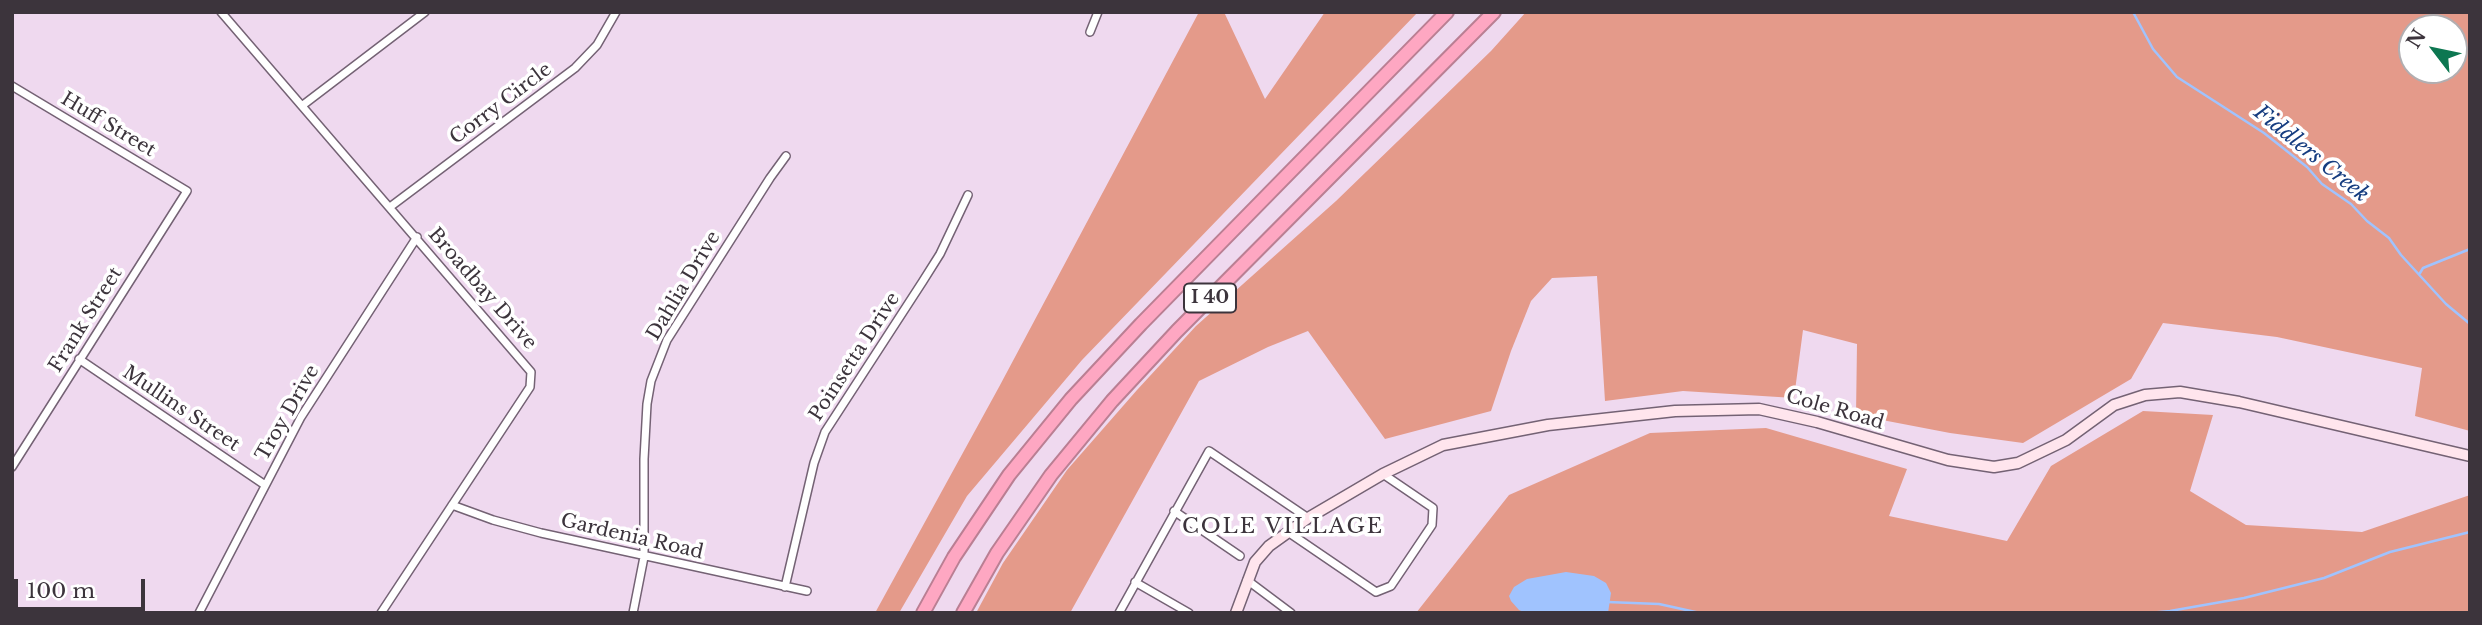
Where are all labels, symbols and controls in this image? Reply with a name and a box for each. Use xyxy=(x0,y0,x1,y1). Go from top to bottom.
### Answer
north arrow xyxy=(2398,14,2468,84)
text: N xyxy=(2402,25,2431,52)
street label: Corry Circle xyxy=(446,58,556,150)
street label: Huff Street xyxy=(57,88,159,162)
water label: Fiddlers Creek xyxy=(2249,100,2373,208)
street label: Broadbay Drive xyxy=(423,224,541,354)
street label: Dahlia Drive xyxy=(643,227,725,345)
street label: Frank Street xyxy=(45,263,127,377)
road number: I 40 xyxy=(1184,284,1236,312)
street label: Poinsetta Drive xyxy=(805,288,905,426)
street label: Mullins Street xyxy=(118,361,244,457)
street label: Troy Drive xyxy=(251,361,325,465)
street label: Cole Road xyxy=(1783,385,1887,435)
street label: Gardenia Road xyxy=(558,509,706,565)
district label: COLE VILLAGE xyxy=(1184,514,1382,540)
scale bar xyxy=(18,566,149,610)
text: 100 m xyxy=(27,578,95,604)

